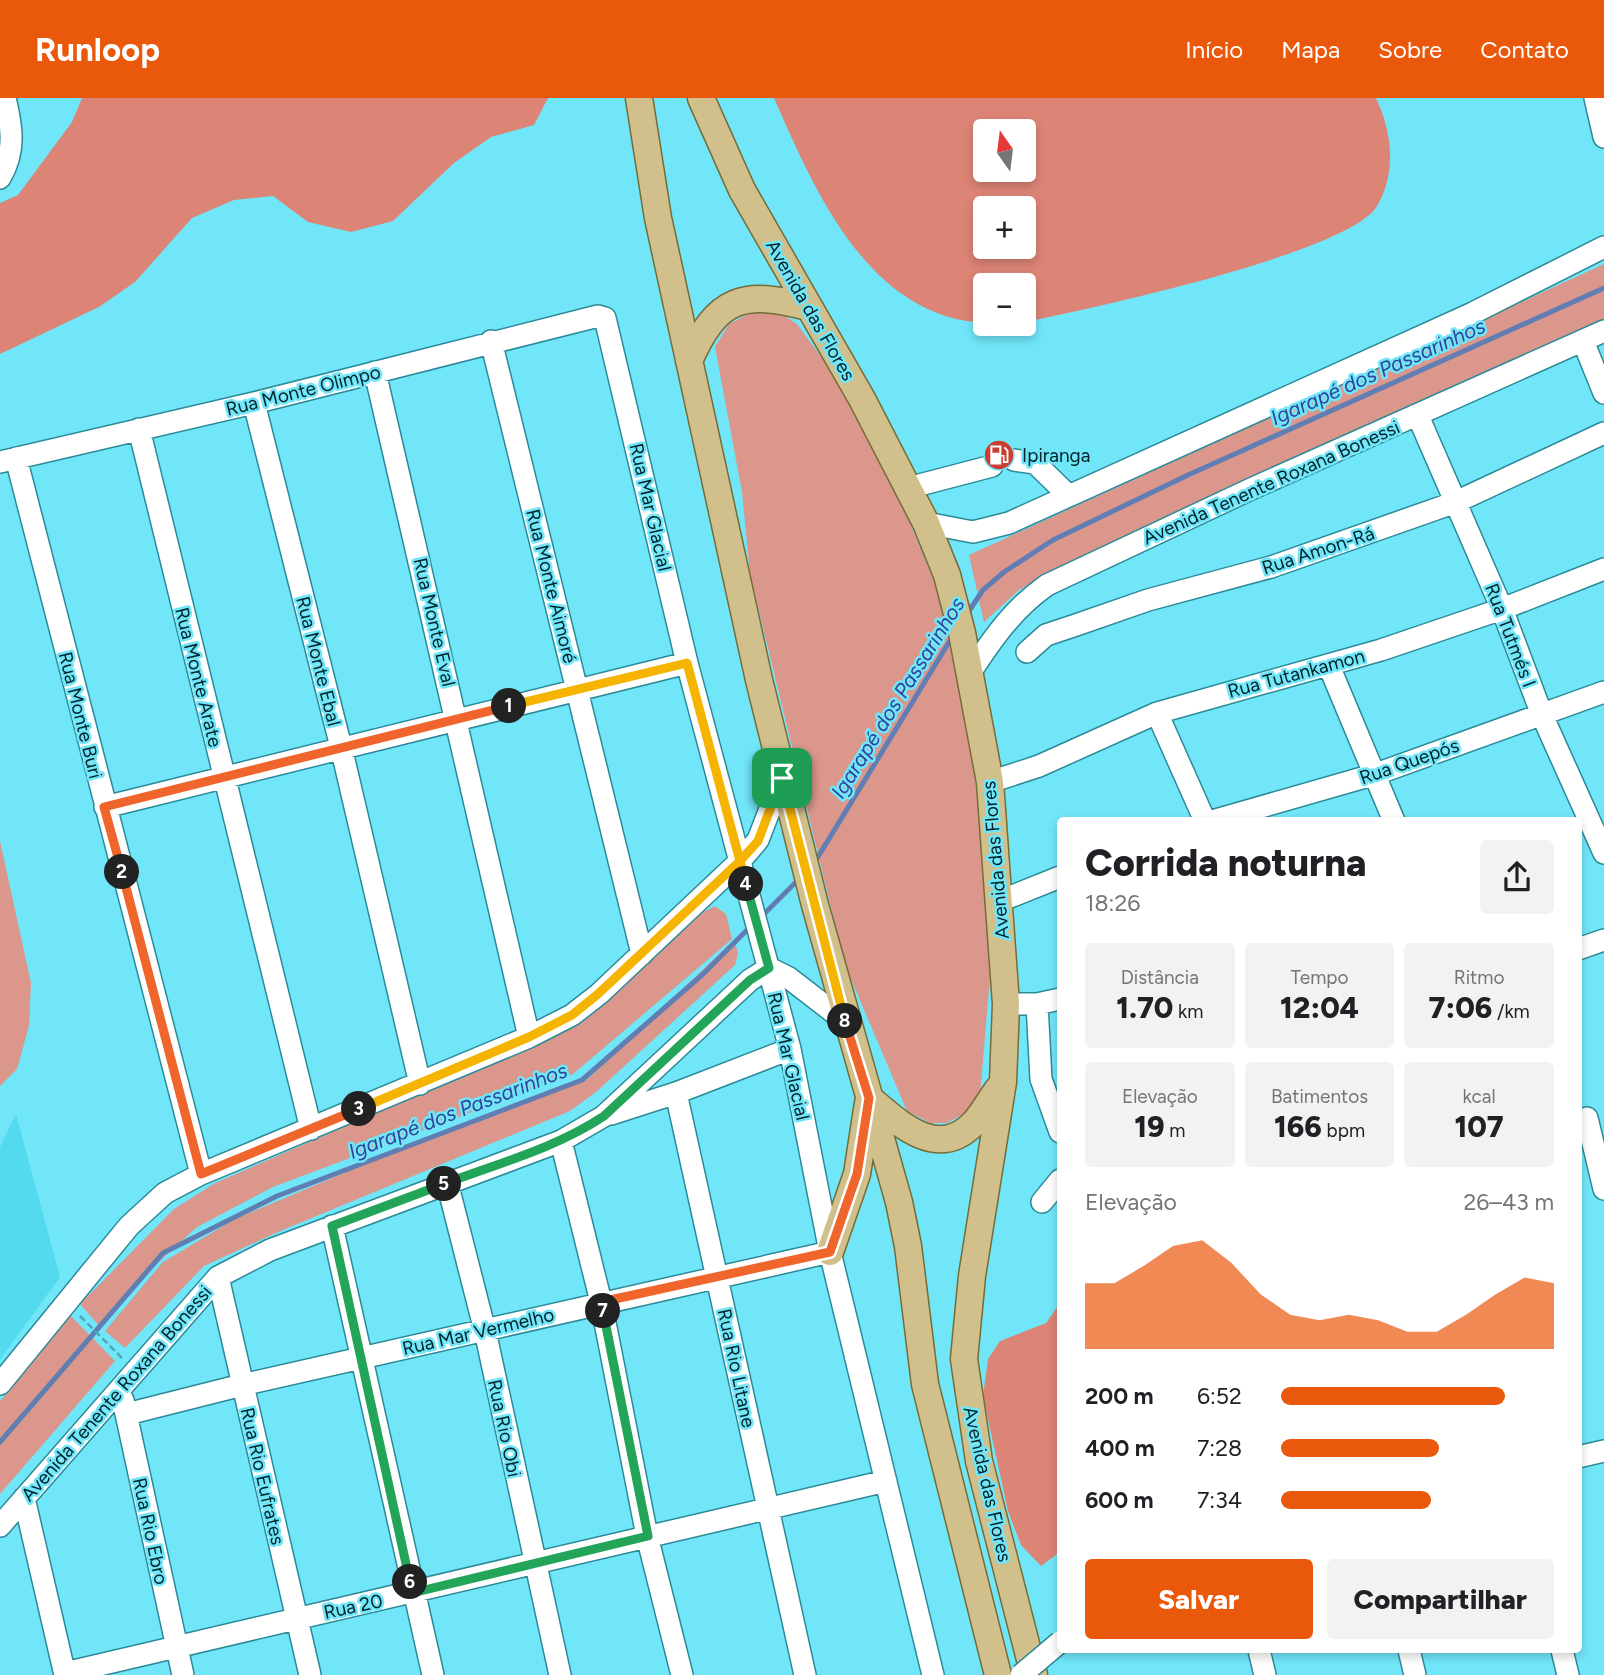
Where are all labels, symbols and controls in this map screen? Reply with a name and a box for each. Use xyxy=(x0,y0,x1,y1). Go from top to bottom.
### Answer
text: Runloop xyxy=(35,30,160,69)
text: Início xyxy=(1185,35,1243,64)
text: Mapa xyxy=(1281,35,1340,64)
text: Sobre xyxy=(1378,35,1442,64)
text: Contato xyxy=(1480,35,1569,64)
north arrow xyxy=(973,119,1036,182)
map controls xyxy=(973,119,1036,336)
button: + xyxy=(973,196,1036,259)
street label: Avenida das Flores xyxy=(761,236,860,385)
button: − xyxy=(973,273,1036,336)
water label: Igarapé dos Passarinhos xyxy=(1267,313,1489,430)
street label: Rua Monte Olimpo xyxy=(223,360,383,421)
street label: Avenida Tenente Roxana Bonessi xyxy=(1139,415,1403,550)
fuel station icon: Ipiranga xyxy=(982,438,1016,472)
street label: Rua Mar Glacial xyxy=(625,441,676,573)
place label: Ipiranga xyxy=(1022,444,1090,467)
street label: Rua Monte Aimoré xyxy=(521,507,582,666)
street label: Rua Amon-Rá xyxy=(1259,521,1377,579)
street label: Rua Monte Eval xyxy=(409,555,461,689)
street label: Rua Tutmés I xyxy=(1480,580,1541,690)
water label: Igarapé dos Passarinhos xyxy=(825,592,970,803)
street label: Rua Monte Ebal xyxy=(291,594,346,728)
street label: Rua Monte Arate xyxy=(170,605,227,749)
street label: Rua Tutankamon xyxy=(1225,644,1367,703)
street label: Rua Monte Buri xyxy=(54,649,107,781)
pin: 1 xyxy=(491,688,526,724)
text: 1 xyxy=(504,694,513,717)
street label: Rua Quepós xyxy=(1356,734,1462,789)
pin xyxy=(752,748,812,808)
icon: arrive xyxy=(763,759,801,797)
street label: Avenida das Flores xyxy=(977,780,1014,940)
text: Corrida noturna xyxy=(1085,840,1367,886)
button: share xyxy=(1480,840,1554,914)
pin: 2 xyxy=(104,854,140,890)
text: 2 xyxy=(116,860,127,883)
pin: 4 xyxy=(728,866,764,902)
text: 4 xyxy=(739,872,752,895)
text: 18:26 xyxy=(1085,889,1140,917)
text: Distância xyxy=(1121,966,1199,989)
text: Tempo xyxy=(1290,966,1349,989)
text: Ritmo xyxy=(1454,966,1505,989)
text: 1.70 xyxy=(1116,989,1173,1026)
text: 12:04 xyxy=(1280,989,1359,1026)
text: 7:06 xyxy=(1429,989,1492,1026)
street label: Rua Mar Glacial xyxy=(763,990,814,1122)
text: km xyxy=(1173,1000,1204,1023)
text: /km xyxy=(1492,1000,1530,1023)
pin: 8 xyxy=(828,1004,862,1038)
text: 8 xyxy=(839,1009,850,1032)
water label: Igarapé dos Passarinhos xyxy=(345,1057,571,1164)
text: Elevação xyxy=(1122,1085,1198,1108)
text: Batimentos xyxy=(1271,1085,1368,1108)
text: kcal xyxy=(1463,1085,1496,1108)
pin: 3 xyxy=(342,1091,376,1126)
text: 3 xyxy=(353,1097,364,1120)
text: 19 xyxy=(1134,1108,1165,1145)
text: 166 xyxy=(1274,1108,1322,1145)
text: 107 xyxy=(1455,1108,1504,1145)
text: m xyxy=(1165,1119,1185,1142)
text: bpm xyxy=(1322,1119,1365,1142)
pin: 5 xyxy=(426,1166,462,1202)
text: 5 xyxy=(438,1172,449,1195)
text: Elevação xyxy=(1085,1188,1177,1216)
text: 26–43 m xyxy=(1463,1188,1554,1216)
street label: Avenida Tenente Roxana Bonessi xyxy=(16,1281,217,1506)
pin: 7 xyxy=(586,1294,620,1328)
text: 7 xyxy=(597,1299,608,1322)
street label: Rua Mar Vermelho xyxy=(400,1303,556,1360)
street label: Rua Rio Litane xyxy=(713,1307,760,1430)
street label: Rua Rio Obi xyxy=(483,1377,526,1479)
text: 200 m xyxy=(1085,1382,1154,1410)
text: 6:52 xyxy=(1197,1382,1242,1410)
street label: Avenida das Flores xyxy=(958,1404,1017,1564)
street label: Rua Rio Eufrates xyxy=(236,1405,290,1547)
text: 400 m xyxy=(1085,1434,1155,1462)
text: 7:28 xyxy=(1197,1434,1242,1462)
street label: Rua Rio Ebro xyxy=(128,1476,173,1587)
text: 600 m xyxy=(1085,1486,1154,1514)
text: 7:34 xyxy=(1197,1486,1242,1514)
button: Salvar xyxy=(1085,1559,1313,1639)
button: Compartilhar xyxy=(1327,1559,1554,1639)
pin: 6 xyxy=(392,1564,428,1600)
text: 6 xyxy=(404,1570,415,1593)
street label: Rua 20 xyxy=(322,1589,385,1624)

